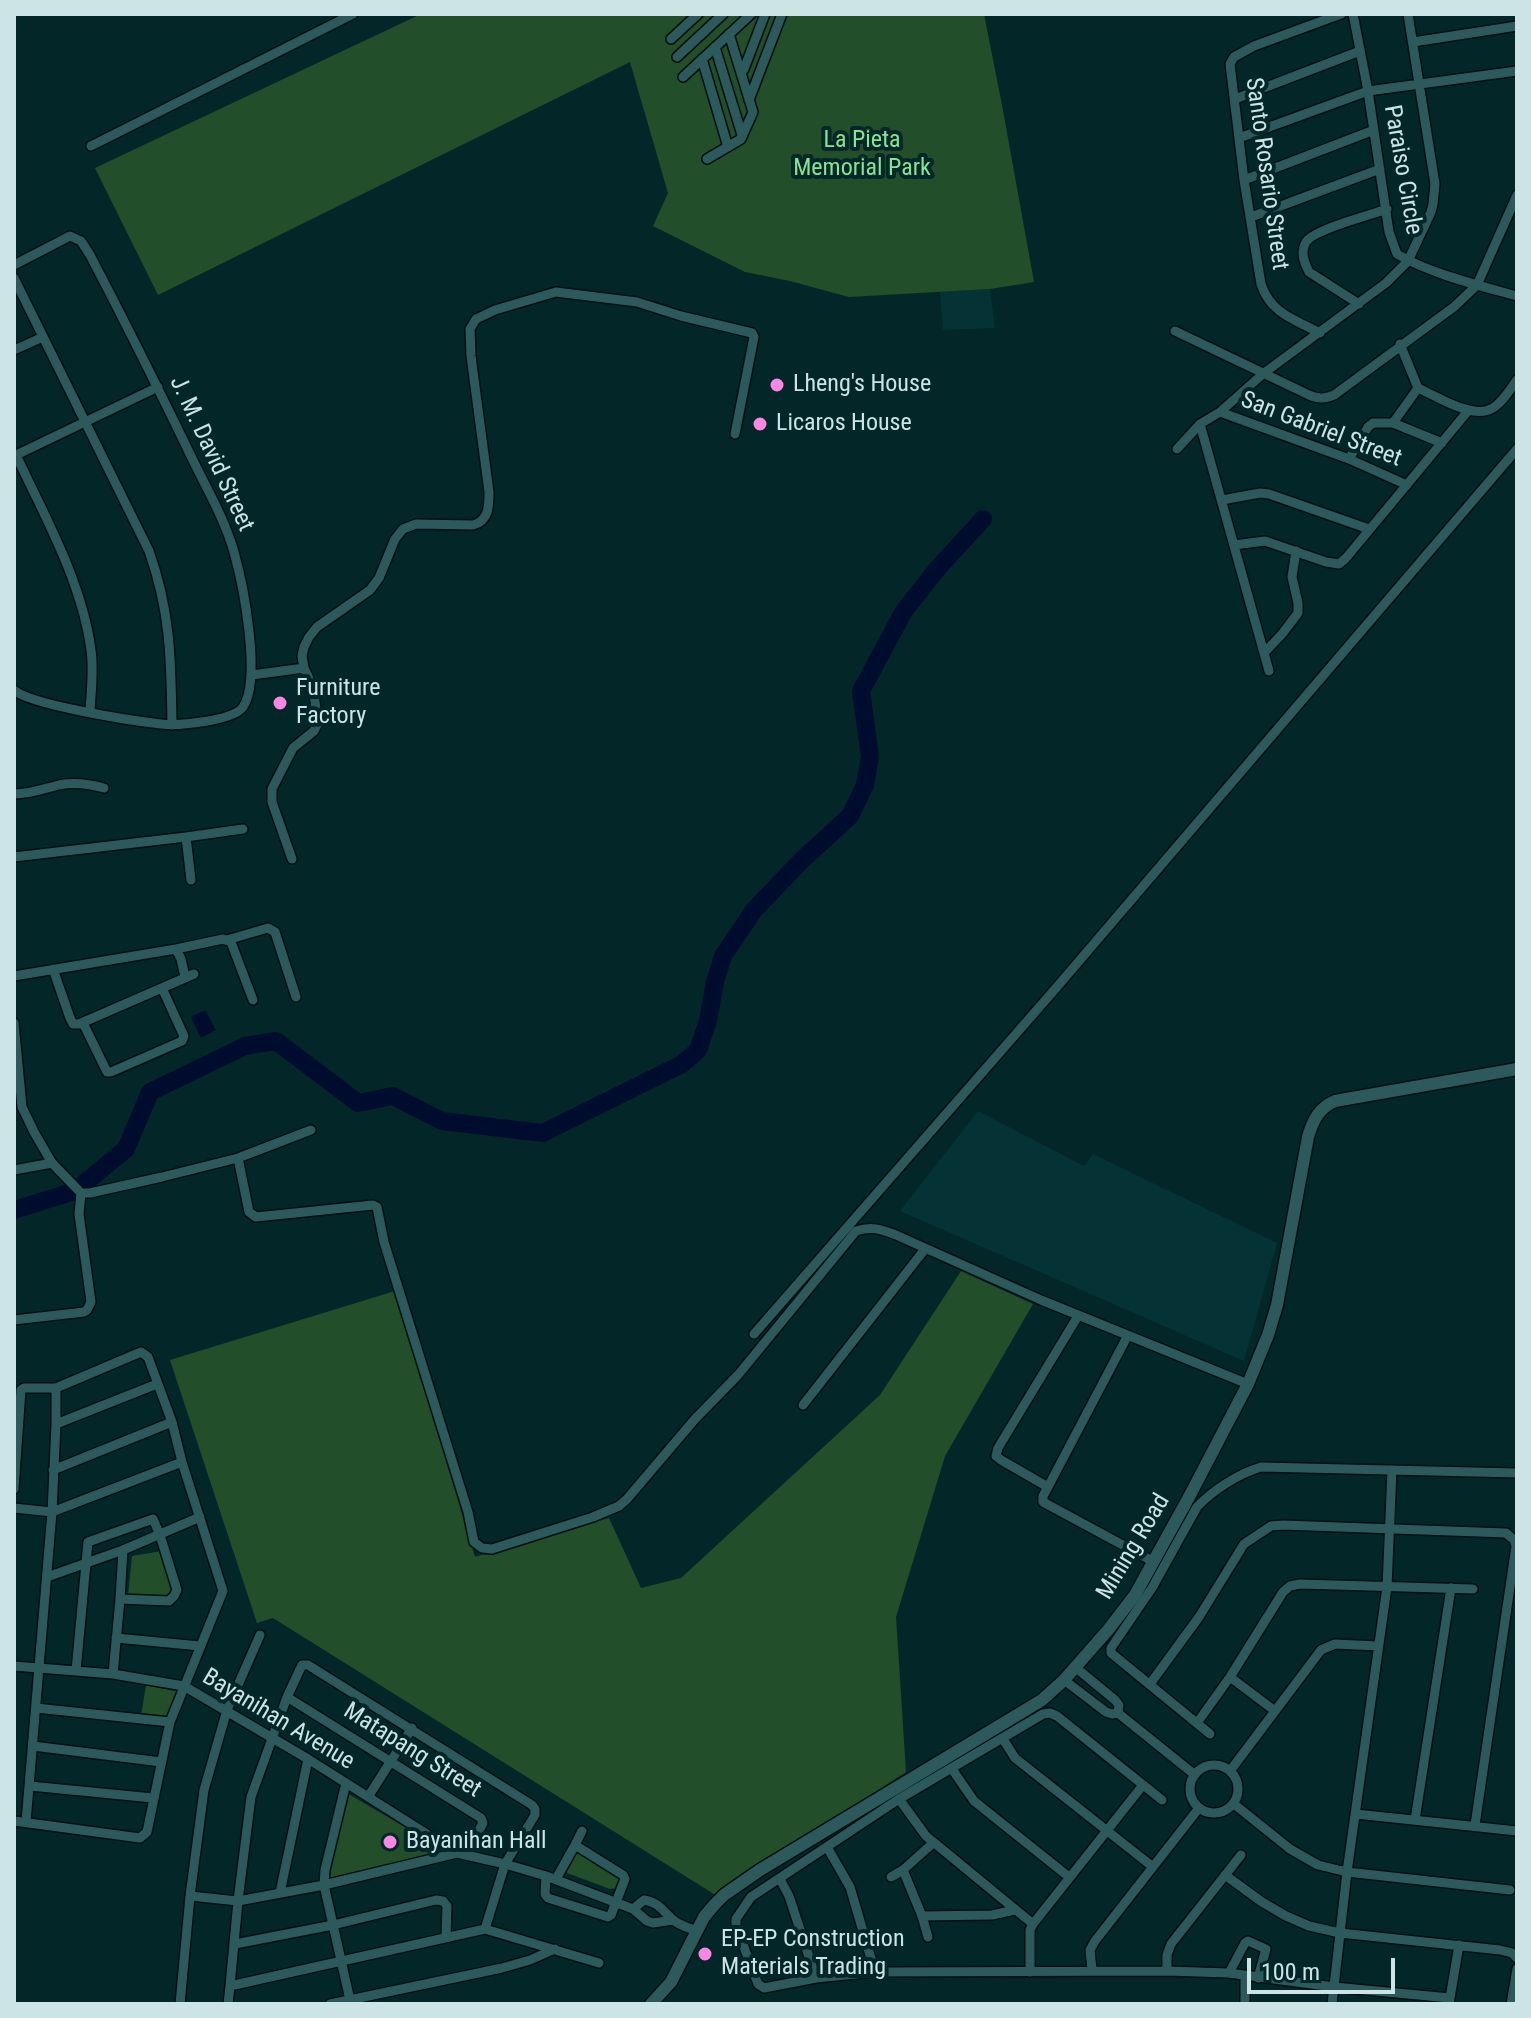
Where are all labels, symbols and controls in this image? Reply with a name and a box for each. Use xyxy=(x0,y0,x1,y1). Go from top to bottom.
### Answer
street label: Santo Rosario Street xyxy=(1238,76,1294,272)
street label: Paraiso Circle xyxy=(1376,103,1428,237)
park label: La Pieta Memorial Park xyxy=(793,127,931,183)
place label: Lheng's House xyxy=(793,371,931,399)
street label: J. M. David Street xyxy=(162,372,260,536)
marker: Lheng's House xyxy=(768,376,786,394)
street label: San Gabriel Street xyxy=(1237,386,1405,474)
place label: Licaros House xyxy=(776,410,912,438)
marker: Licaros House xyxy=(751,415,769,433)
place label: Furniture Factory xyxy=(296,675,380,731)
marker: Furniture Factory xyxy=(271,694,289,712)
street label: Mining Road xyxy=(1091,1489,1177,1605)
street label: Bayanihan Avenue xyxy=(197,1663,359,1777)
street label: Matapang Street xyxy=(338,1697,486,1805)
place label: Bayanihan Hall xyxy=(406,1828,546,1856)
marker: Bayanihan Hall xyxy=(381,1833,399,1851)
place label: EP-EP Construction Materials Trading xyxy=(721,1926,905,1982)
scale bar xyxy=(1251,1942,1399,1992)
marker: EP-EP Construction Materials Trading xyxy=(696,1945,714,1963)
text: 100 m xyxy=(1261,1958,1320,1986)

